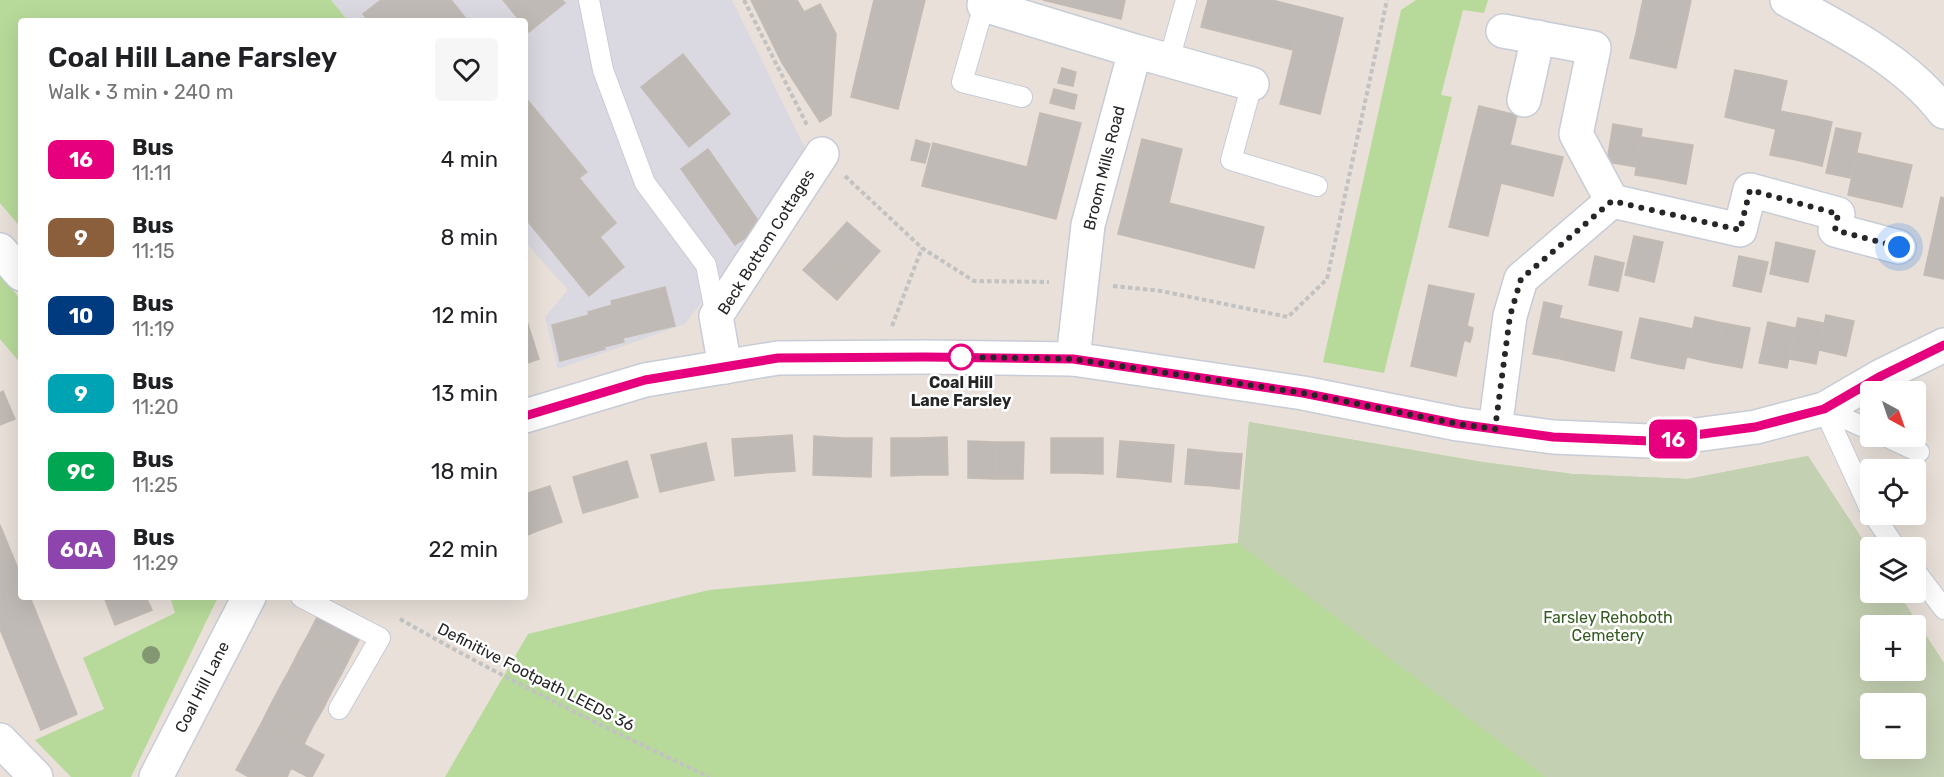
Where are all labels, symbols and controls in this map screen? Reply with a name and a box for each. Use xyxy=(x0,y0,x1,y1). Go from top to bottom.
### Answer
button: heart xyxy=(435,38,498,101)
text: Coal Hill Lane Farsley xyxy=(48,41,337,74)
text: Walk · 3 min · 240 m xyxy=(48,80,233,104)
street label: Broom Mills Road xyxy=(1079,104,1129,232)
text: Bus xyxy=(132,134,174,161)
text: 4 min xyxy=(441,146,498,173)
text: 16 xyxy=(69,147,93,172)
text: 11:11 xyxy=(132,161,171,185)
street label: Beck Bottom Cottages xyxy=(713,166,819,318)
text: Bus xyxy=(132,212,174,239)
text: 8 min xyxy=(440,224,498,251)
text: 9 xyxy=(74,225,88,250)
your location xyxy=(1884,232,1914,262)
text: 11:15 xyxy=(132,239,175,263)
text: Bus xyxy=(132,290,174,317)
text: 12 min xyxy=(432,302,498,329)
text: 10 xyxy=(69,303,93,328)
text: 11:19 xyxy=(132,317,175,341)
marker: Coal Hill Lane Farsley xyxy=(948,344,974,370)
text: Bus xyxy=(132,368,174,395)
place label: Coal Hill Lane Farsley xyxy=(911,373,1012,410)
text: 13 min xyxy=(432,380,498,407)
text: 9 xyxy=(74,381,88,406)
north arrow xyxy=(1860,381,1926,447)
map controls xyxy=(1860,381,1926,759)
text: 11:20 xyxy=(132,395,179,419)
line badge: 16 xyxy=(1646,420,1700,458)
text: 16 xyxy=(1661,427,1685,452)
text: Bus xyxy=(132,446,174,473)
text: 18 min xyxy=(431,458,498,485)
text: 9C xyxy=(67,459,95,484)
button: locate xyxy=(1860,459,1926,525)
text: 11:25 xyxy=(132,473,178,497)
text: Bus xyxy=(133,524,175,551)
text: 22 min xyxy=(429,536,498,563)
text: 60A xyxy=(60,537,103,562)
button: layers xyxy=(1860,537,1926,603)
text: 11:29 xyxy=(133,551,179,575)
park label: Farsley Rehoboth Cemetery xyxy=(1543,608,1673,645)
button: + xyxy=(1860,615,1926,681)
street label: Definitive Footpath LEEDS 36 xyxy=(434,619,638,735)
street label: Coal Hill Lane xyxy=(171,638,233,736)
button: − xyxy=(1860,693,1926,759)

